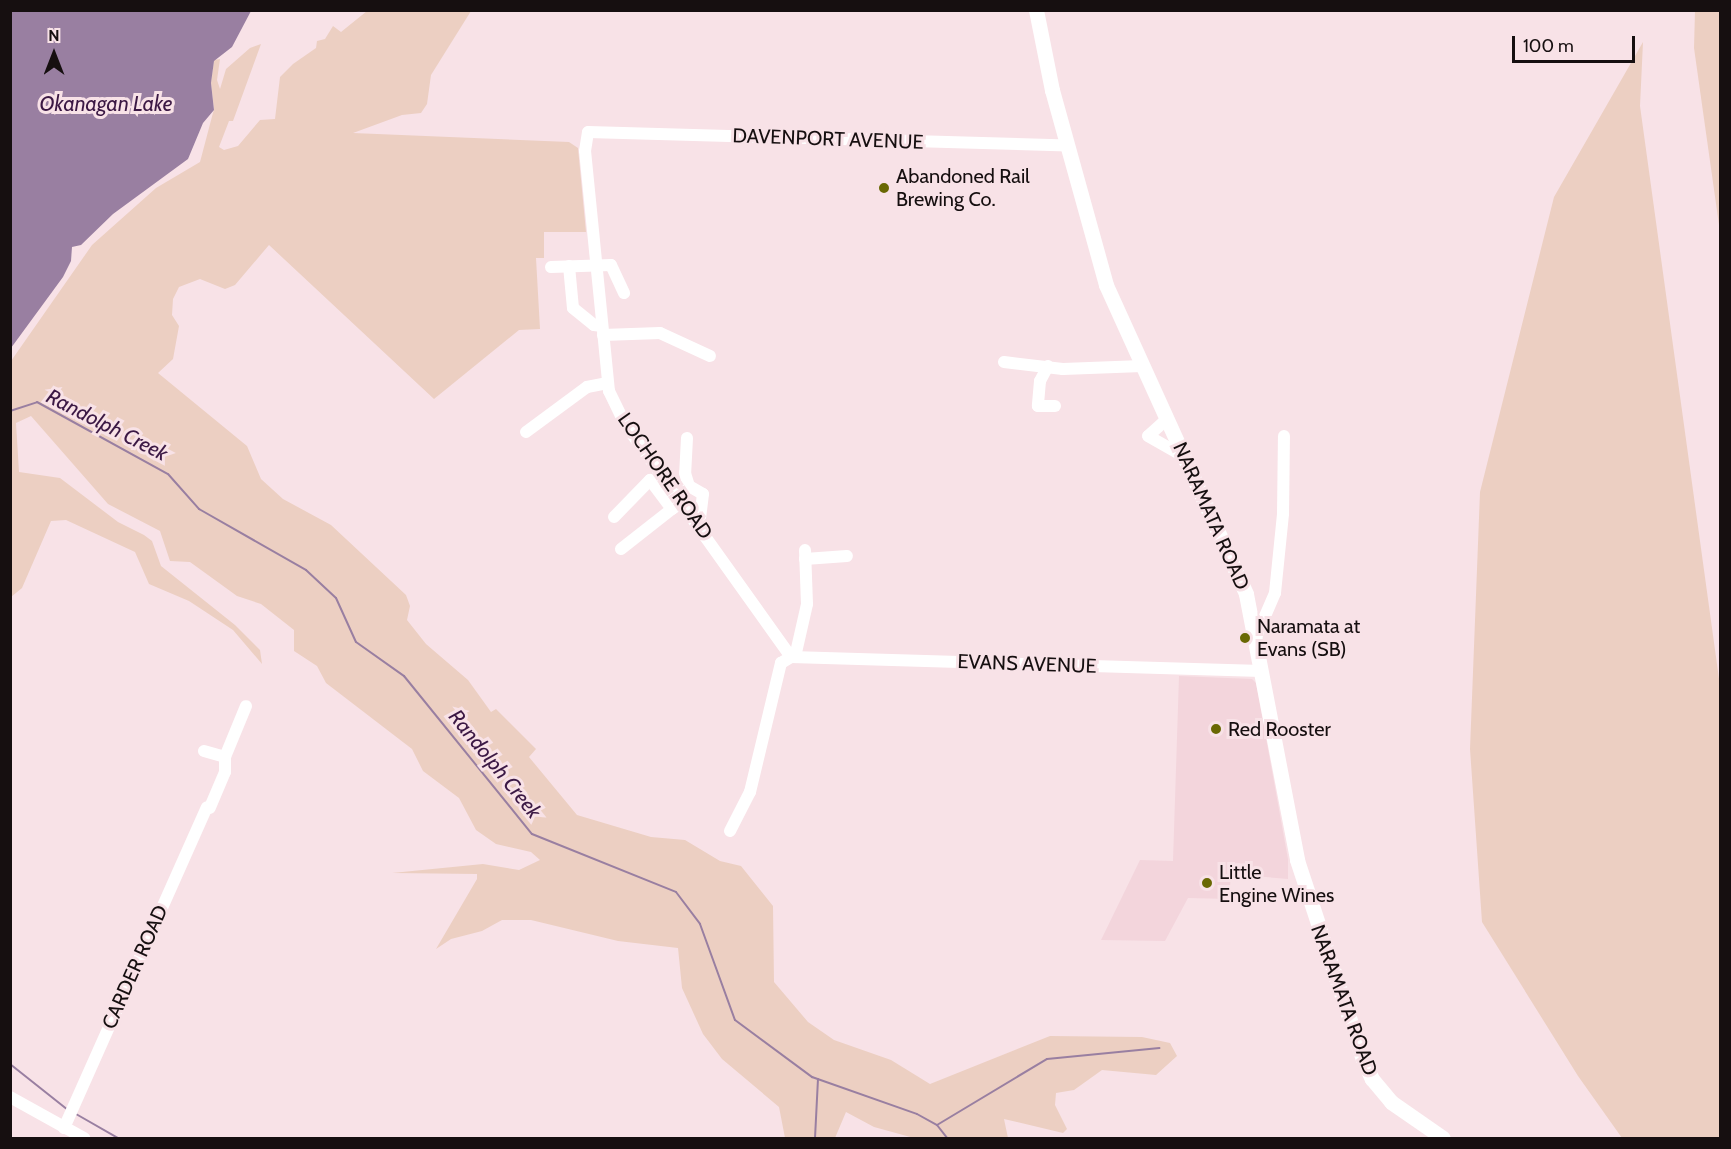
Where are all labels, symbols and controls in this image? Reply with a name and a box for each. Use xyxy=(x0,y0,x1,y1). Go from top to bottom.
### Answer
north arrow xyxy=(24,24,84,84)
scale bar xyxy=(1515,24,1638,62)
text: N xyxy=(48,26,60,45)
text: 100 m xyxy=(1523,35,1574,57)
water label: Okanagan Lake xyxy=(40,91,172,117)
street label: DAVENPORT AVENUE xyxy=(732,124,924,154)
place label: Abandoned Rail Brewing Co. xyxy=(896,164,1030,211)
marker: Abandoned Rail Brewing Co. xyxy=(877,181,891,195)
water label: Randolph Creek xyxy=(42,384,172,466)
street label: LOCHORE ROAD xyxy=(613,408,717,544)
street label: NARAMATA ROAD xyxy=(1168,439,1254,593)
place label: Naramata at Evans (SB) xyxy=(1257,614,1360,661)
marker: Naramata at Evans (SB) xyxy=(1238,631,1252,645)
street label: EVANS AVENUE xyxy=(957,650,1097,678)
water label: Randolph Creek xyxy=(443,705,547,823)
place label: Red Rooster xyxy=(1228,717,1331,741)
marker: Red Rooster xyxy=(1209,722,1223,736)
place label: Little Engine Wines xyxy=(1219,860,1334,907)
marker: Little Engine Wines xyxy=(1200,876,1214,890)
street label: CARDER ROAD xyxy=(97,901,173,1033)
street label: NARAMATA ROAD xyxy=(1306,921,1382,1079)

